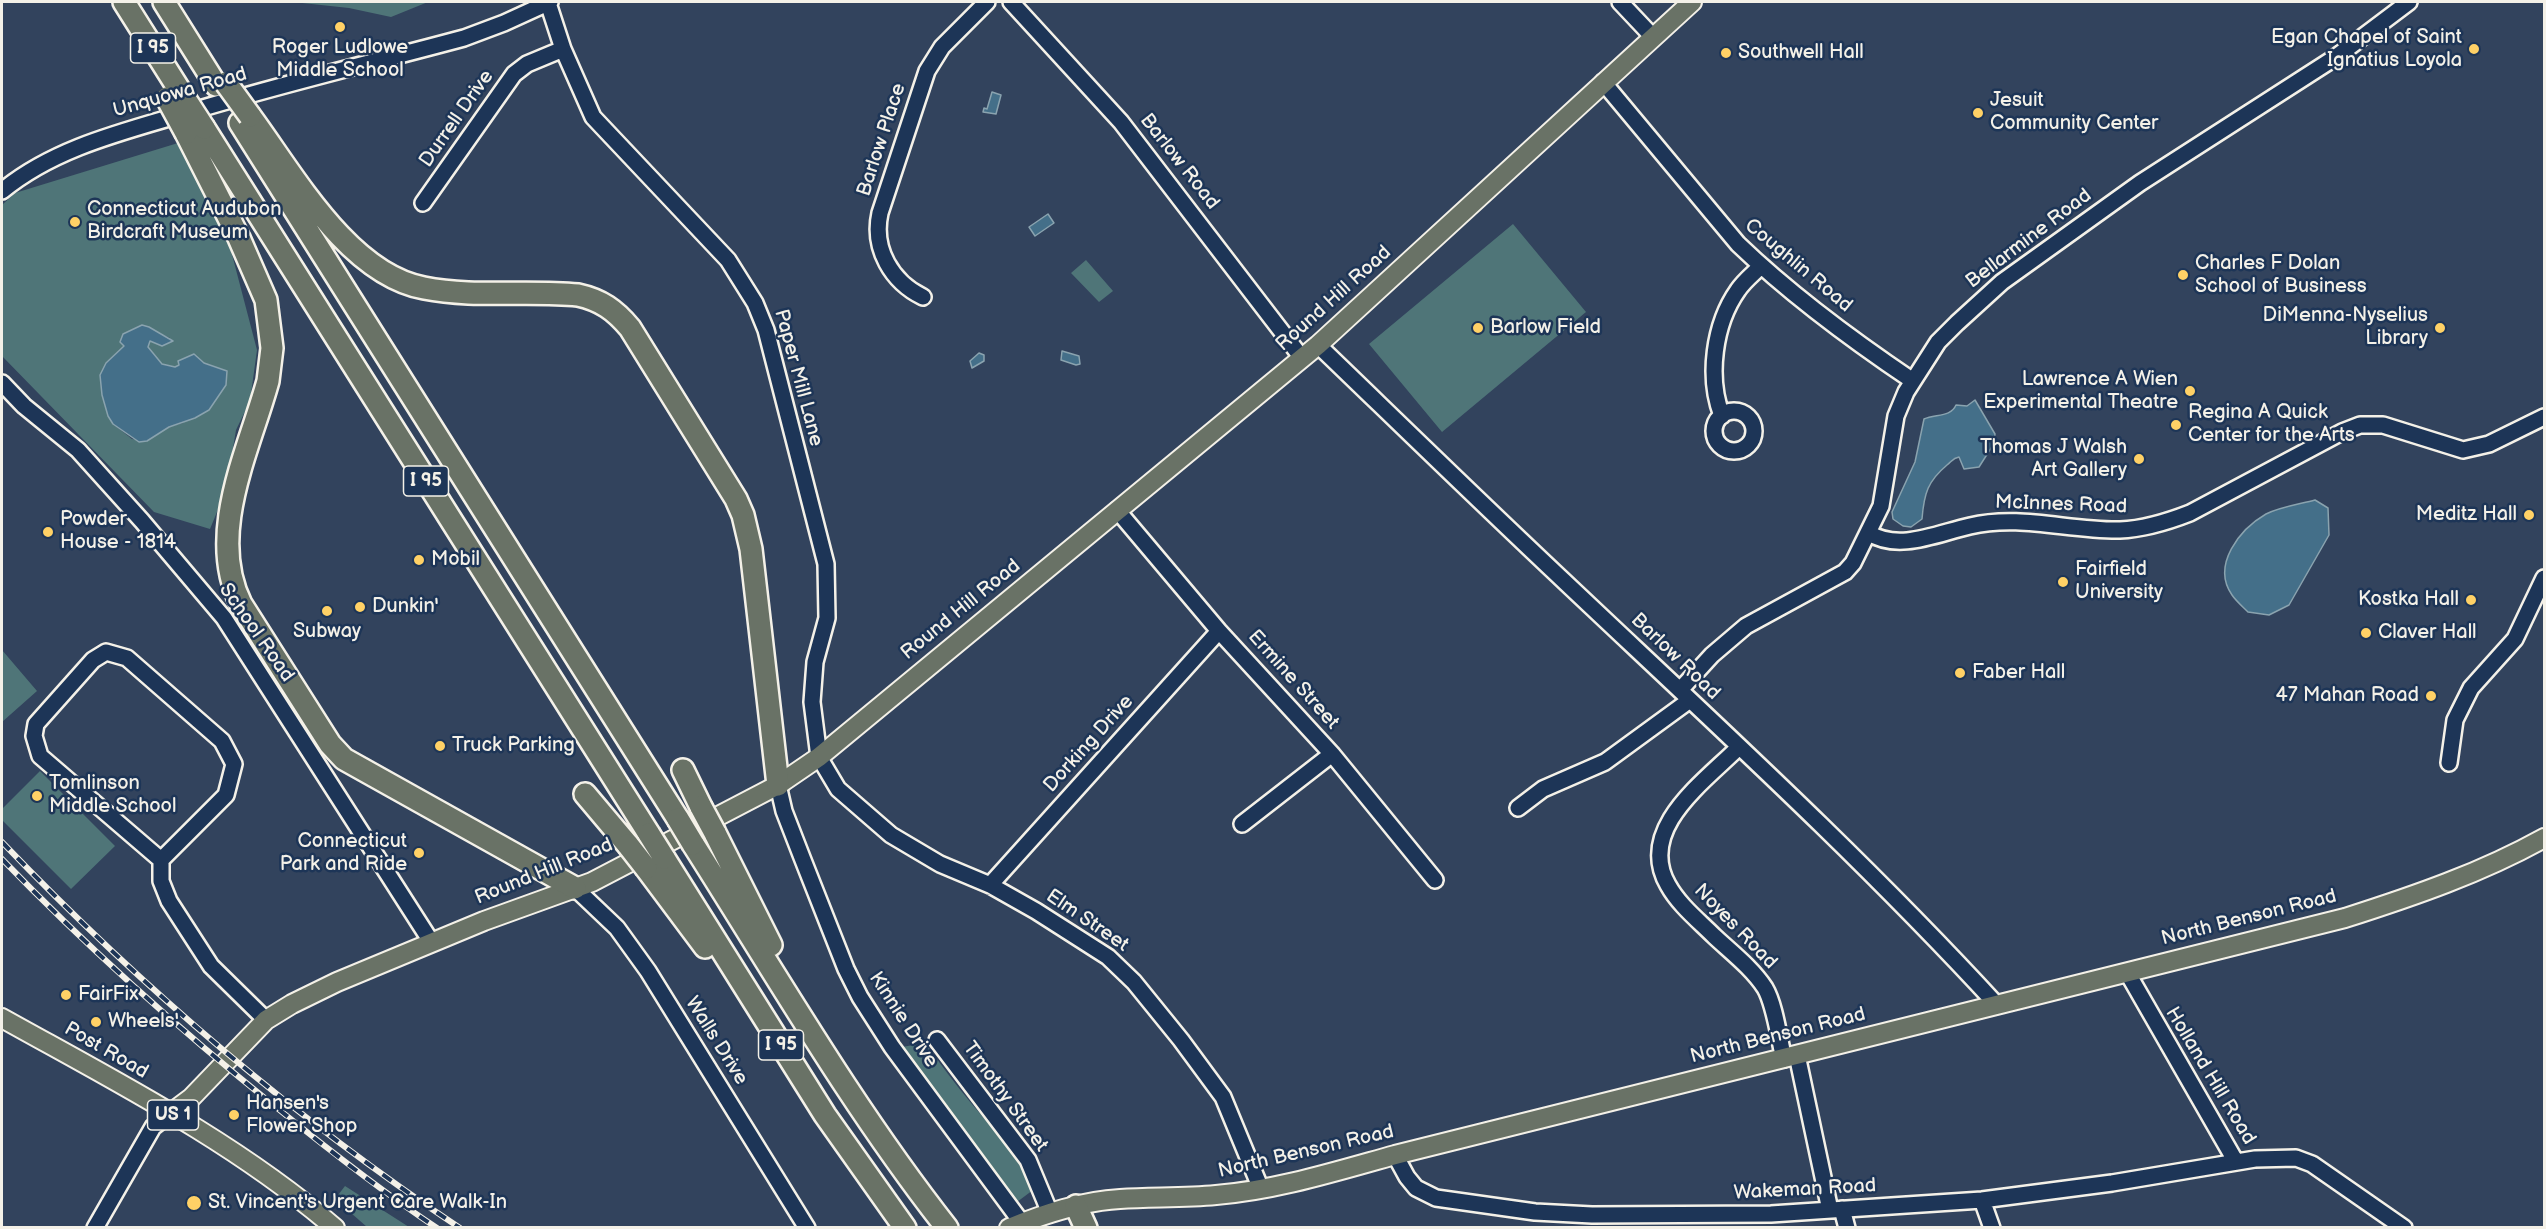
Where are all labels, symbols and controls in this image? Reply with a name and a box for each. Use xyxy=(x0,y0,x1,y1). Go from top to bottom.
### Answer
marker: Roger Ludlowe Middle School xyxy=(333,20,347,34)
place label: Egan Chapel of Saint Ignatius Loyola xyxy=(2271,26,2462,73)
road number: I 95 xyxy=(130,33,176,63)
place label: Roger Ludlowe Middle School xyxy=(272,36,408,83)
place label: Southwell Hall xyxy=(1738,41,1864,65)
marker: Egan Chapel of Saint Ignatius Loyola xyxy=(2467,42,2481,56)
marker: Southwell Hall xyxy=(1719,46,1733,60)
street label: Unquowa Road xyxy=(110,62,250,124)
street label: Durrell Drive xyxy=(415,66,499,172)
street label: Barlow Place xyxy=(852,80,912,200)
place label: Jesuit Community Center xyxy=(1990,89,2158,136)
marker: Jesuit Community Center xyxy=(1971,106,1985,120)
street label: Barlow Road xyxy=(1134,109,1224,215)
street label: Bellarmine Road xyxy=(1961,184,2097,294)
place label: Connecticut Audubon Birdcraft Museum xyxy=(87,198,281,245)
street label: Coughlin Road xyxy=(1739,214,1857,318)
marker: Connecticut Audubon Birdcraft Museum xyxy=(68,215,82,229)
street label: Round Hill Road xyxy=(1271,241,1397,357)
place label: Charles F Dolan School of Business xyxy=(2195,252,2367,299)
marker: Charles F Dolan School of Business xyxy=(2176,268,2190,282)
place label: DiMenna-Nyselius Library xyxy=(2263,304,2428,351)
street label: Paper Mill Lane xyxy=(768,307,828,449)
place label: Barlow Field xyxy=(1490,316,1601,340)
marker: Barlow Field xyxy=(1471,321,1485,335)
marker: DiMenna-Nyselius Library xyxy=(2433,321,2447,335)
place label: Lawrence A Wien Experimental Theatre xyxy=(1983,368,2178,415)
marker: Lawrence A Wien Experimental Theatre xyxy=(2183,384,2197,398)
place label: Regina A Quick Center for the Arts xyxy=(2188,401,2355,448)
marker: Regina A Quick Center for the Arts xyxy=(2169,418,2183,432)
place label: Thomas J Walsh Art Gallery xyxy=(1980,436,2127,483)
marker: Thomas J Walsh Art Gallery xyxy=(2132,452,2146,466)
road number: I 95 xyxy=(404,466,448,496)
street label: McInnes Road xyxy=(1995,491,2127,519)
place label: Meditz Hall xyxy=(2416,503,2517,527)
place label: Powder House - 1814 xyxy=(60,508,176,555)
marker: Meditz Hall xyxy=(2522,508,2536,522)
marker: Powder House - 1814 xyxy=(41,525,55,539)
place label: Mobil xyxy=(431,548,480,572)
marker: Mobil xyxy=(412,553,426,567)
street label: Round Hill Road xyxy=(896,555,1026,665)
place label: Fairfield University xyxy=(2075,558,2163,605)
marker: Fairfield University xyxy=(2056,575,2070,589)
street label: School Road xyxy=(213,579,299,687)
place label: Kostka Hall xyxy=(2358,588,2459,612)
marker: Kostka Hall xyxy=(2464,593,2478,607)
place label: Dunkin' xyxy=(372,595,439,619)
marker: Dunkin' xyxy=(353,600,367,614)
marker: Subway xyxy=(320,604,334,618)
street label: Barlow Road xyxy=(1625,608,1725,706)
place label: Subway xyxy=(293,620,361,644)
place label: Claver Hall xyxy=(2378,621,2477,645)
street label: Ermine Street xyxy=(1242,625,1344,735)
marker: Claver Hall xyxy=(2359,626,2373,640)
place label: Faber Hall xyxy=(1972,661,2065,685)
marker: Faber Hall xyxy=(1953,666,1967,680)
place label: 47 Mahan Road xyxy=(2276,684,2419,708)
marker: 47 Mahan Road xyxy=(2424,689,2438,703)
street label: Dorking Drive xyxy=(1039,690,1139,798)
place label: Truck Parking xyxy=(452,734,575,758)
marker: Truck Parking xyxy=(433,739,447,753)
place label: Tomlinson Middle School xyxy=(49,772,176,819)
marker: Tomlinson Middle School xyxy=(30,789,44,803)
place label: Connecticut Park and Ride xyxy=(280,830,407,877)
street label: Round Hill Road xyxy=(472,833,616,911)
marker: Connecticut Park and Ride xyxy=(412,846,426,860)
street label: Noyes Road xyxy=(1688,879,1782,975)
street label: Elm Street xyxy=(1041,885,1133,957)
street label: North Benson Road xyxy=(2159,885,2339,951)
street label: Kinnie Drive xyxy=(863,968,943,1072)
place label: FairFix xyxy=(78,983,138,1007)
marker: FairFix xyxy=(59,988,73,1002)
street label: Walls Drive xyxy=(679,992,753,1090)
street label: North Benson Road xyxy=(1688,1003,1868,1069)
street label: Holland Hill Road xyxy=(2159,1003,2261,1149)
place label: Wheels' xyxy=(108,1010,179,1034)
marker: Wheels' xyxy=(89,1015,103,1029)
street label: Post Road xyxy=(60,1017,152,1085)
road number: I 95 xyxy=(758,1030,804,1060)
street label: Timothy Street xyxy=(957,1037,1053,1157)
place label: Hansen's Flower Shop xyxy=(246,1092,357,1139)
road number: US 1 xyxy=(148,1100,198,1130)
marker: Hansen's Flower Shop xyxy=(227,1108,241,1122)
street label: North Benson Road xyxy=(1216,1120,1396,1184)
street label: Wakeman Road xyxy=(1733,1174,1877,1206)
place label: St. Vincent's Urgent Care Walk-In xyxy=(208,1191,507,1215)
marker: St. Vincent's Urgent Care Walk-In xyxy=(185,1194,203,1212)

